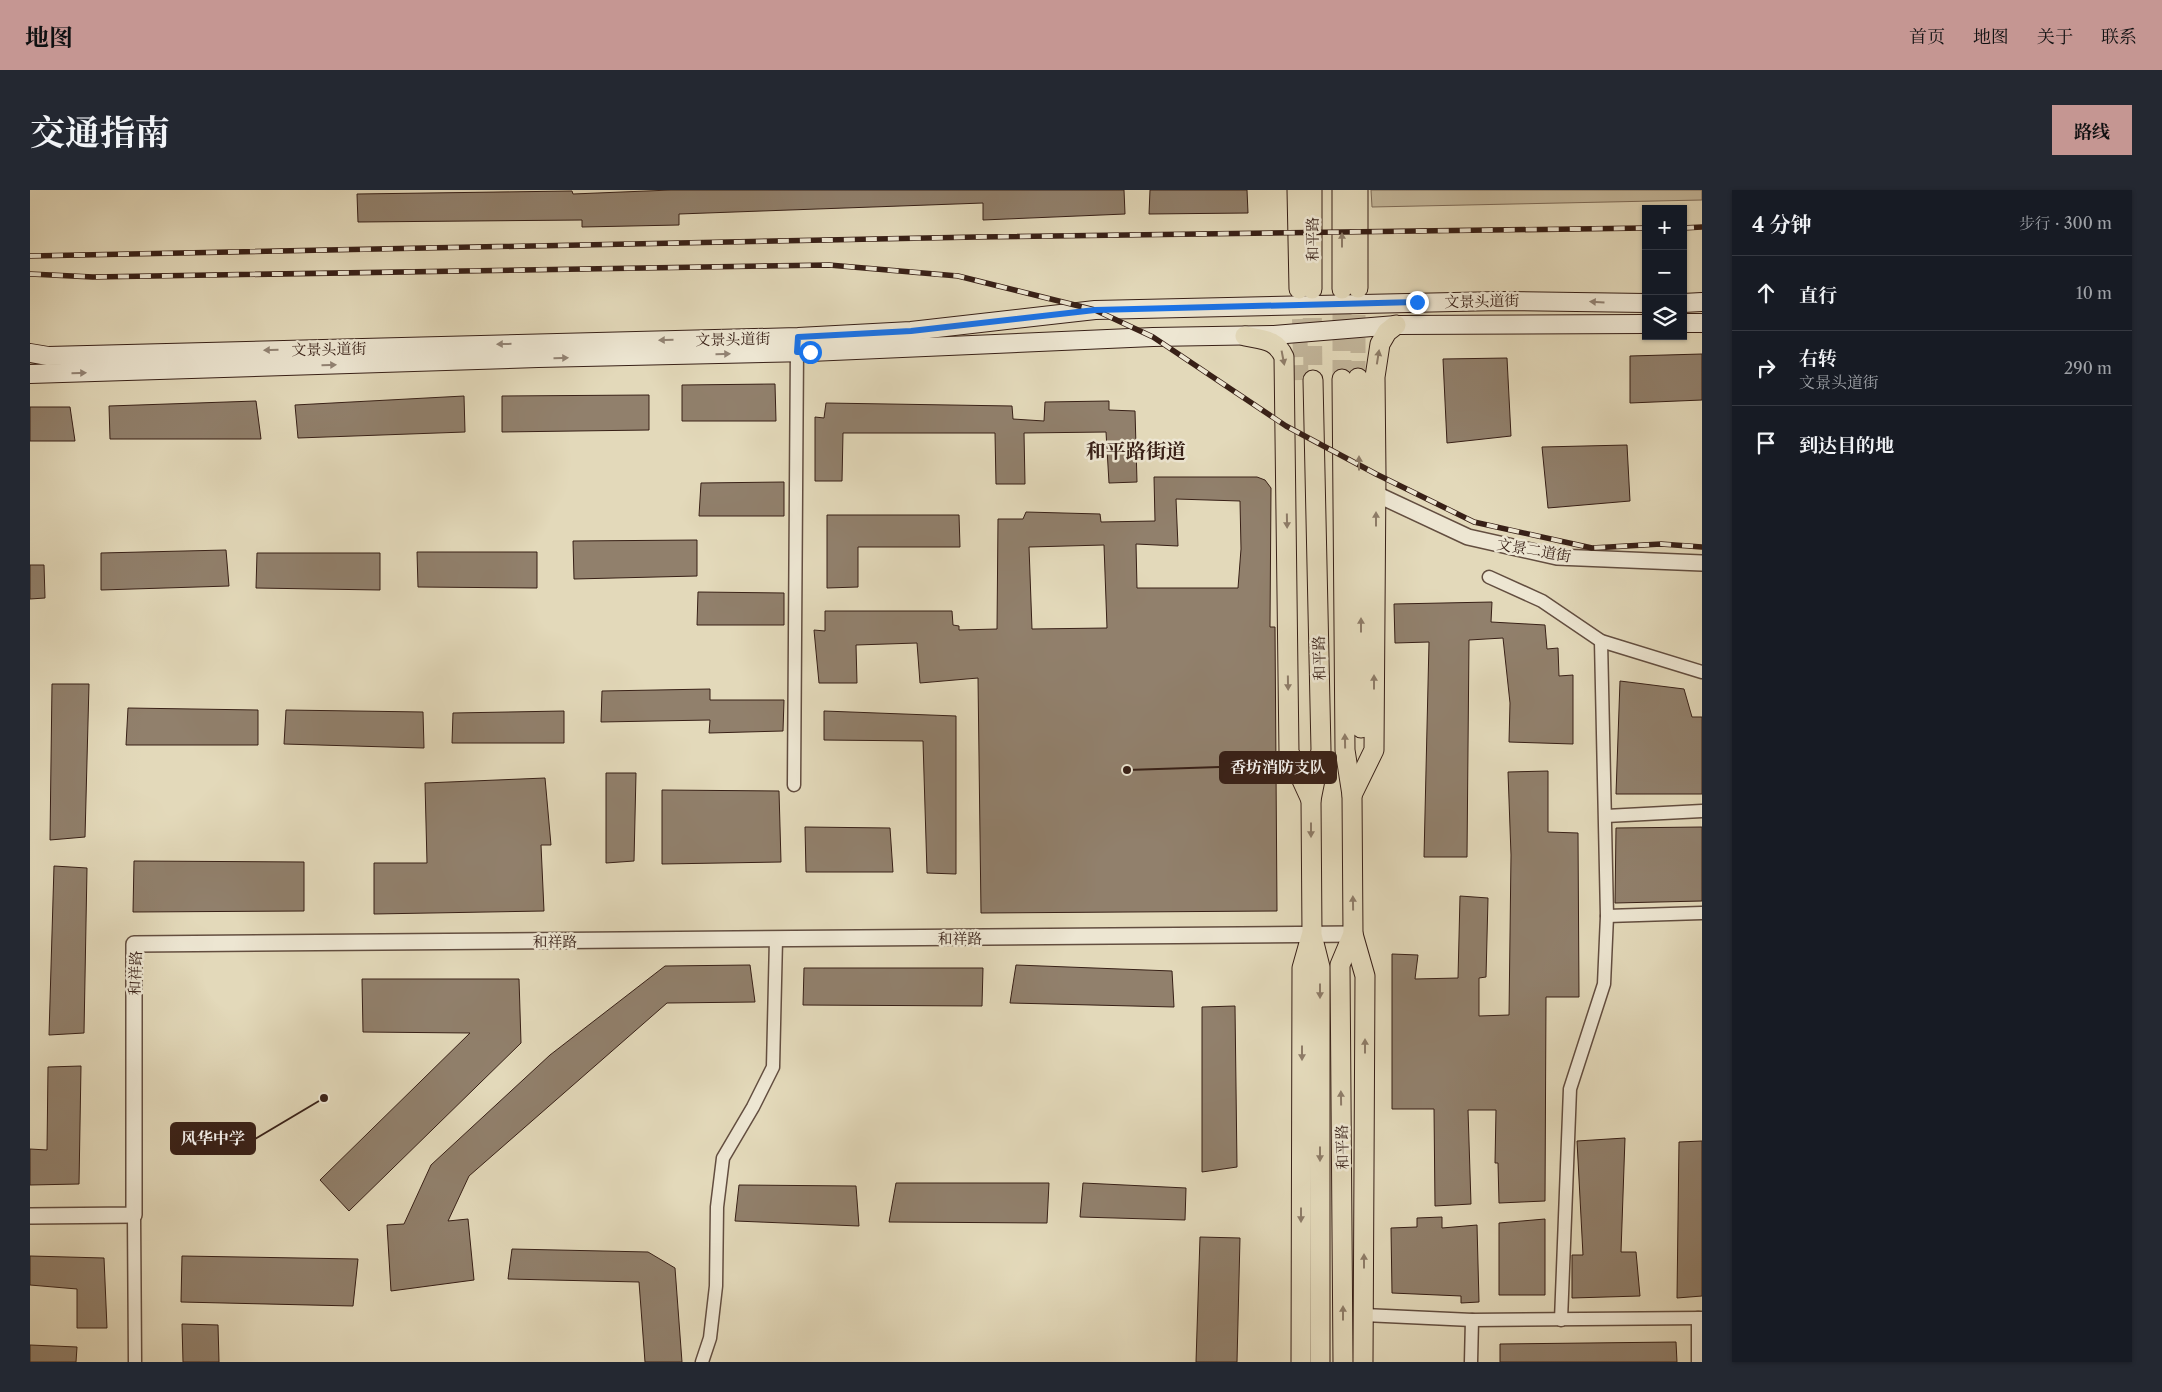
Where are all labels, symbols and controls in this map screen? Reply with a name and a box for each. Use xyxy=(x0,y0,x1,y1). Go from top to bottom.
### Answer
text: 地图 xyxy=(25,23,73,52)
text: 首页 xyxy=(1909,26,1945,48)
text: 地图 xyxy=(1973,26,2009,48)
text: 关于 xyxy=(2037,26,2073,48)
text: 联系 xyxy=(2101,26,2137,48)
button: 路线 xyxy=(2052,105,2132,155)
text: 交通指南 xyxy=(30,111,170,154)
map controls xyxy=(1642,205,1687,340)
button: + xyxy=(1642,205,1687,250)
text: 4 分钟 xyxy=(1752,212,1812,237)
text: 步行 · 300 m xyxy=(2019,213,2112,233)
street label: 和平路 xyxy=(1303,216,1322,262)
one-way arrow xyxy=(1338,232,1346,248)
button: − xyxy=(1642,250,1687,295)
icon: ahead xyxy=(1752,279,1780,307)
text: 10 m xyxy=(2076,283,2112,303)
text: 直行 xyxy=(1799,284,1837,307)
route end xyxy=(1406,291,1429,314)
street label: 文景头道街 xyxy=(1444,291,1520,311)
button: layers xyxy=(1642,295,1687,340)
one-way arrow xyxy=(1589,298,1605,306)
street label: 文景头道街 xyxy=(695,329,771,349)
one-way arrow xyxy=(658,337,674,345)
street label: 文景头道街 xyxy=(291,339,367,359)
one-way arrow xyxy=(495,341,511,349)
route start xyxy=(799,341,822,364)
one-way arrow xyxy=(263,346,279,354)
text: 右转 xyxy=(1799,347,1837,370)
one-way arrow xyxy=(1375,349,1383,365)
one-way arrow xyxy=(716,350,732,358)
one-way arrow xyxy=(1279,351,1287,367)
one-way arrow xyxy=(553,353,569,361)
icon: right xyxy=(1752,354,1780,382)
text: 290 m xyxy=(2064,358,2112,378)
one-way arrow xyxy=(321,361,337,369)
one-way arrow xyxy=(71,369,87,377)
text: 文景头道街 xyxy=(1799,372,1879,392)
icon: arrive xyxy=(1752,429,1780,457)
text: 到达目的地 xyxy=(1799,434,1894,457)
district label: 和平路街道 xyxy=(1086,439,1186,463)
one-way arrow xyxy=(1355,455,1363,471)
one-way arrow xyxy=(1372,511,1380,527)
one-way arrow xyxy=(1283,513,1291,529)
street label: 文景二道街 xyxy=(1495,534,1573,566)
one-way arrow xyxy=(1356,617,1364,633)
street label: 和平路 xyxy=(1309,635,1329,681)
one-way arrow xyxy=(1371,674,1379,690)
one-way arrow xyxy=(1285,675,1293,691)
one-way arrow xyxy=(1341,733,1349,749)
callout: 香坊消防支队 xyxy=(1220,752,1336,783)
text: 香坊消防支队 xyxy=(1230,757,1326,777)
one-way arrow xyxy=(1307,822,1315,838)
one-way arrow xyxy=(1349,895,1357,911)
street label: 和祥路 xyxy=(937,929,983,948)
street label: 和祥路 xyxy=(532,932,578,951)
street label: 和祥路 xyxy=(125,950,145,996)
one-way arrow xyxy=(1316,984,1324,1000)
one-way arrow xyxy=(1361,1038,1369,1054)
one-way arrow xyxy=(1298,1045,1306,1061)
one-way arrow xyxy=(1337,1090,1345,1106)
callout: 风华中学 xyxy=(171,1123,255,1154)
street label: 和平路 xyxy=(1332,1124,1352,1170)
text: 风华中学 xyxy=(181,1128,245,1148)
one-way arrow xyxy=(1316,1146,1324,1162)
one-way arrow xyxy=(1297,1208,1305,1224)
one-way arrow xyxy=(1360,1253,1368,1269)
one-way arrow xyxy=(1339,1305,1347,1321)

